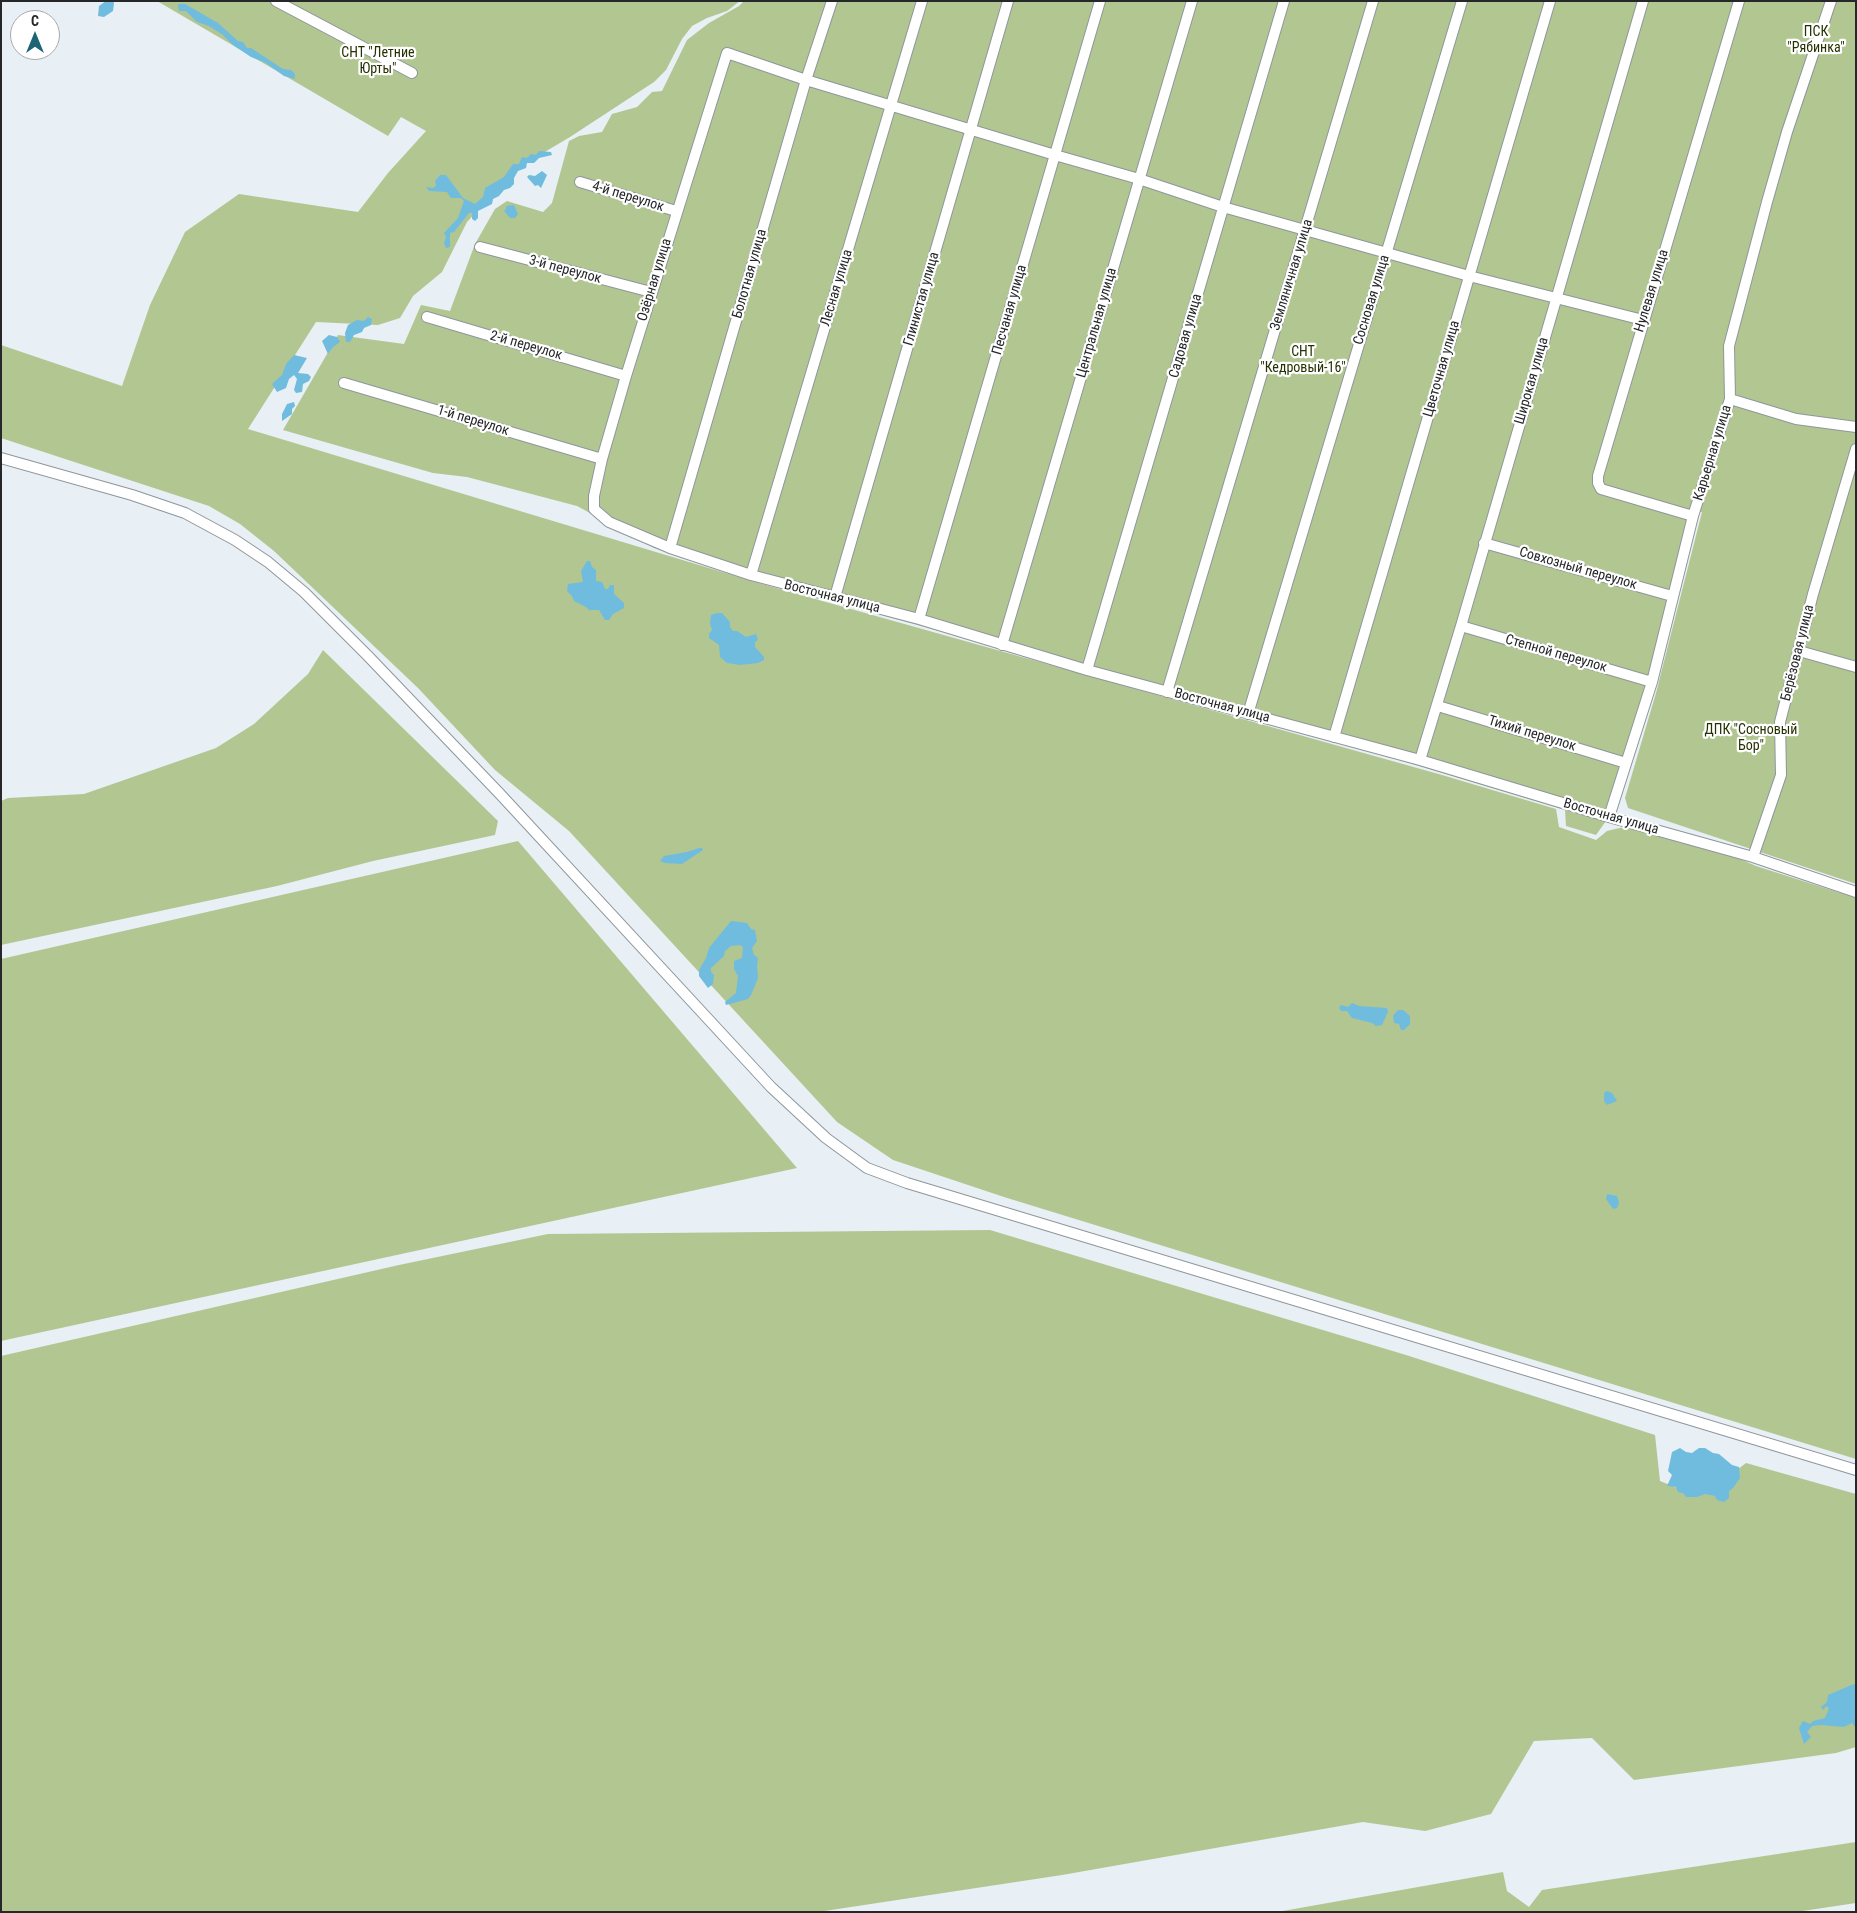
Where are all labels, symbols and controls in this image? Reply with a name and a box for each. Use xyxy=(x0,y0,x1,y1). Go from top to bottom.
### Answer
north arrow xyxy=(10,10,60,60)
text: С xyxy=(31,13,39,29)
park label: ПСК "Рябинка" xyxy=(1787,24,1845,56)
park label: СНТ "Летние Юрты" xyxy=(341,45,415,78)
street label: 4-й переулок xyxy=(590,178,666,216)
street label: Земляничная улица xyxy=(1267,217,1317,333)
street label: Болотная улица xyxy=(729,227,771,321)
street label: Озёрная улица xyxy=(634,237,676,323)
street label: Лесная улица xyxy=(817,248,857,328)
street label: Нулевая улица xyxy=(1631,248,1673,334)
street label: Глинистая улица xyxy=(901,250,943,348)
street label: 3-й переулок xyxy=(527,252,603,288)
street label: Сосновая улица xyxy=(1350,253,1394,347)
street label: Песчаная улица xyxy=(989,263,1031,357)
street label: Центральная улица xyxy=(1073,266,1121,380)
street label: Садовая улица xyxy=(1166,292,1206,380)
street label: Цветочная улица xyxy=(1420,319,1464,419)
street label: 2-й переулок xyxy=(488,328,564,364)
street label: Широкая улица xyxy=(1512,336,1552,426)
park label: СНТ "Кедровый-16" xyxy=(1260,344,1346,377)
street label: 1-й переулок xyxy=(435,402,511,440)
street label: Карьерная улица xyxy=(1690,403,1736,503)
street label: Совхозный переулок xyxy=(1517,544,1639,594)
street label: Восточная улица xyxy=(782,577,882,617)
street label: Берёзовая улица xyxy=(1778,603,1818,703)
street label: Степной переулок xyxy=(1503,631,1609,677)
street label: Восточная улица xyxy=(1172,685,1272,727)
street label: Тихий переулок xyxy=(1486,713,1578,755)
park label: ДПК "Сосновый Бор" xyxy=(1705,722,1797,754)
street label: Восточная улица xyxy=(1561,795,1661,839)

